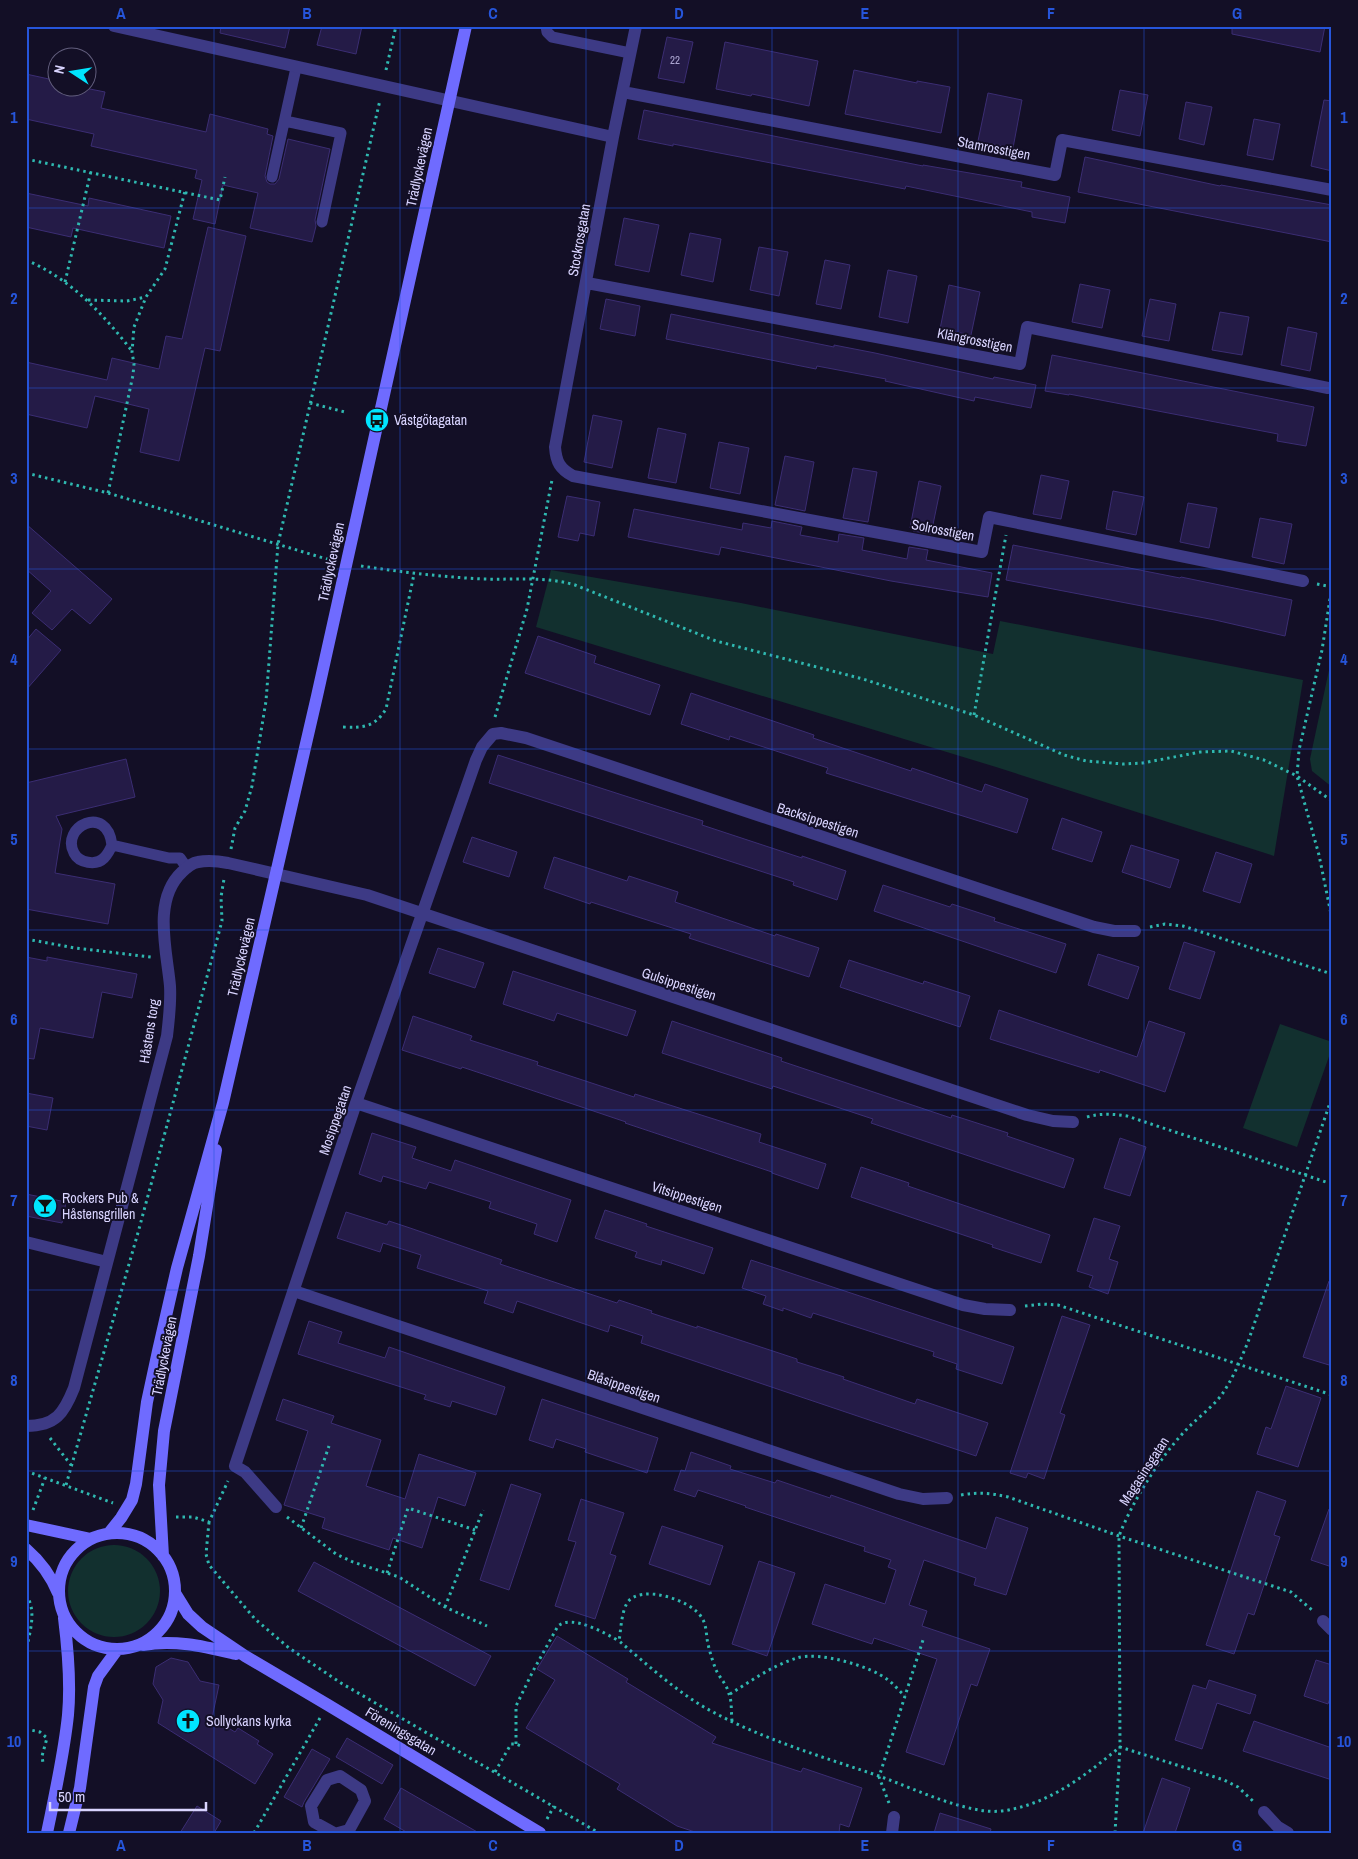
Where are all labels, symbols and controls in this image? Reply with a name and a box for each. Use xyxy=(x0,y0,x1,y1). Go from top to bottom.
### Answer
text: A xyxy=(116,2,126,24)
text: B xyxy=(302,2,312,24)
text: C xyxy=(488,2,498,24)
text: D xyxy=(674,2,684,24)
text: E xyxy=(861,2,870,24)
text: F xyxy=(1047,2,1055,24)
text: G xyxy=(1232,2,1242,24)
north arrow xyxy=(48,48,98,98)
house number: 22 xyxy=(670,53,680,67)
text: N xyxy=(50,63,69,75)
text: 1 xyxy=(10,106,18,128)
text: 1 xyxy=(1340,106,1348,128)
street label: Trädlyckevägen xyxy=(402,126,436,208)
street label: Stamrosstigen xyxy=(956,132,1032,164)
street label: Stockrosgatan xyxy=(564,202,594,278)
text: 2 xyxy=(10,287,18,309)
text: 2 xyxy=(1340,287,1348,309)
street label: Klängrosstigen xyxy=(936,324,1014,356)
bus stop icon: Västgötagatan xyxy=(364,407,390,433)
place label: Västgötagatan xyxy=(394,411,467,429)
text: 3 xyxy=(10,467,18,489)
text: 3 xyxy=(1340,467,1348,489)
street label: Solrosstigen xyxy=(910,515,976,545)
street label: Trädlyckevägen xyxy=(314,521,348,603)
text: 4 xyxy=(10,648,18,670)
text: 4 xyxy=(1340,648,1348,670)
street label: Backsippestigen xyxy=(775,798,861,842)
text: 5 xyxy=(10,828,18,850)
text: 5 xyxy=(1340,828,1348,850)
street label: Trädlyckevägen xyxy=(223,916,259,998)
street label: Gulsippestigen xyxy=(639,964,719,1004)
street label: Håstens torg xyxy=(135,997,163,1065)
text: 6 xyxy=(10,1008,18,1030)
text: 6 xyxy=(1340,1008,1348,1030)
street label: Mosippegatan xyxy=(315,1083,355,1157)
street label: Vitsippestigen xyxy=(649,1177,725,1217)
text: 7 xyxy=(10,1189,18,1211)
place label: Rockers Pub & Håstensgrillen xyxy=(62,1189,139,1223)
text: 7 xyxy=(1340,1189,1348,1211)
bar icon: Rockers Pub & Håstensgrillen xyxy=(32,1193,58,1219)
street label: Trädlyckevägen xyxy=(147,1315,181,1397)
street label: Blåsippestigen xyxy=(585,1365,663,1407)
text: 8 xyxy=(10,1369,18,1391)
text: 8 xyxy=(1340,1369,1348,1391)
street label: Magasinsgatan xyxy=(1115,1433,1173,1509)
text: 9 xyxy=(10,1550,18,1572)
text: 9 xyxy=(1340,1550,1348,1572)
street label: Föreningsgatan xyxy=(362,1703,440,1759)
church icon: Sollyckans kyrka xyxy=(175,1708,201,1734)
place label: Sollyckans kyrka xyxy=(206,1712,292,1730)
text: 10 xyxy=(7,1730,21,1752)
text: 10 xyxy=(1337,1730,1351,1752)
scale bar xyxy=(50,1779,206,1811)
text: 50 m xyxy=(58,1786,85,1807)
text: A xyxy=(116,1834,126,1856)
text: B xyxy=(302,1834,312,1856)
text: C xyxy=(488,1834,498,1856)
text: D xyxy=(674,1834,684,1856)
text: E xyxy=(861,1834,870,1856)
text: F xyxy=(1047,1834,1055,1856)
text: G xyxy=(1232,1834,1242,1856)

